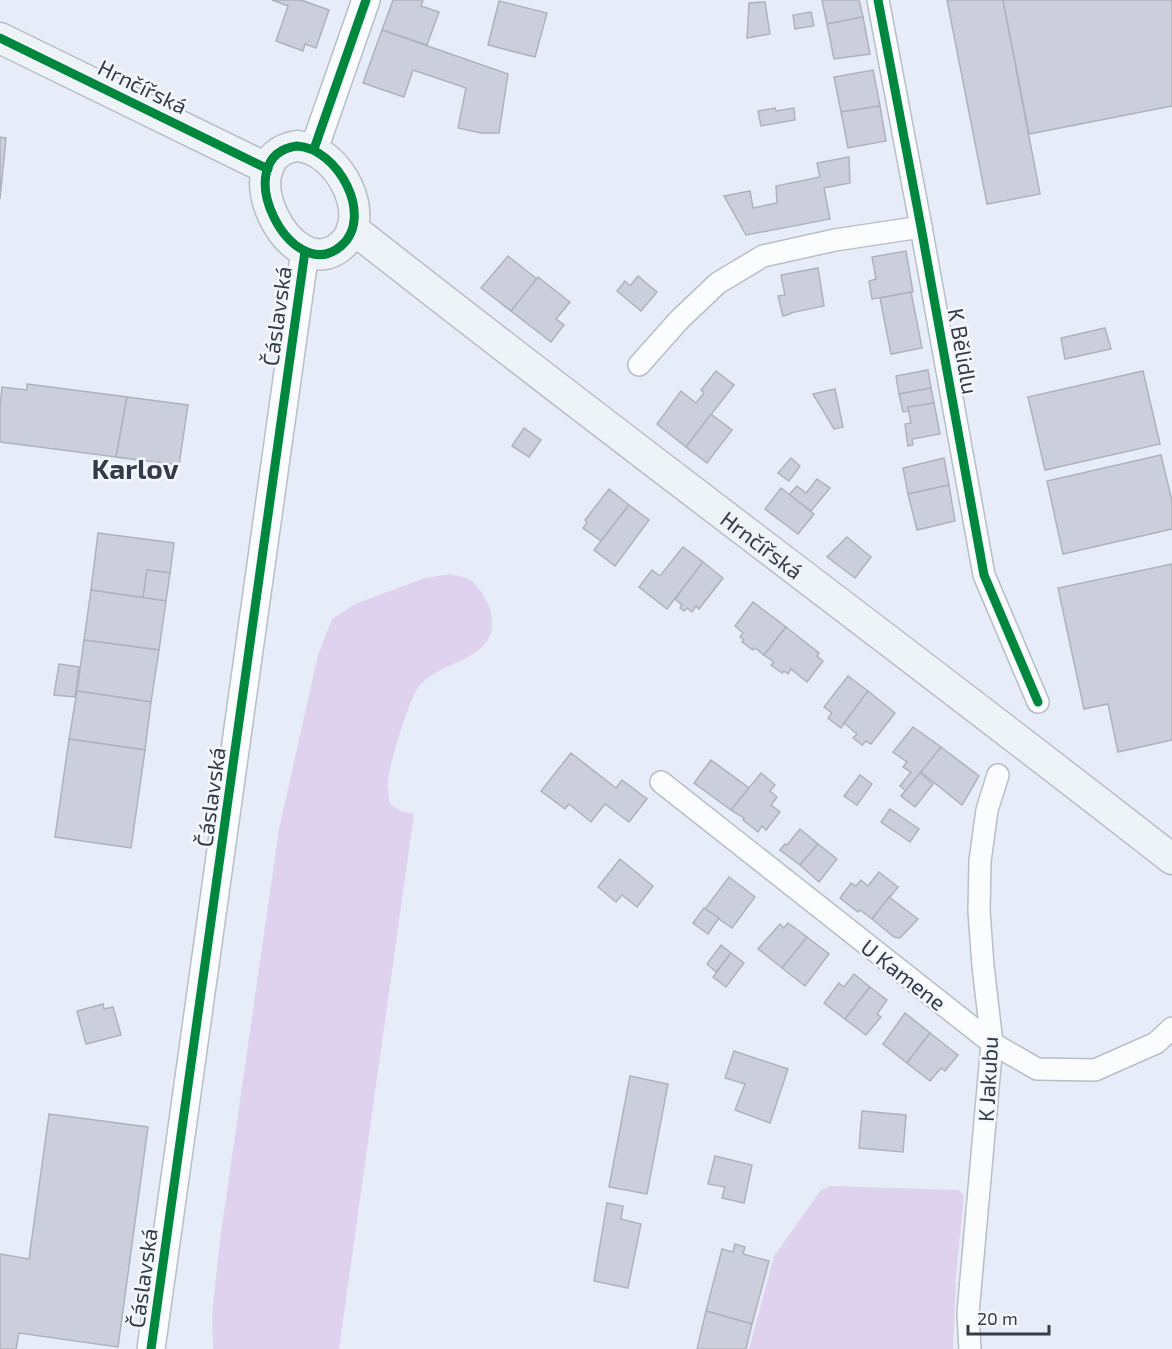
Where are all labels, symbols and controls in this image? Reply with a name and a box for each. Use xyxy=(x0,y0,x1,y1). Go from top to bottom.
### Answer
street label: Hrnčířská xyxy=(94,53,192,119)
street label: Čáslavská xyxy=(256,264,296,368)
street label: K Bělidlu xyxy=(944,306,984,396)
district label: Karlov xyxy=(92,451,179,485)
street label: Hrnčířská xyxy=(716,505,808,584)
street label: Čáslavská xyxy=(190,745,230,849)
street label: U Kamene xyxy=(856,933,952,1015)
street label: K Jakubu xyxy=(972,1036,1002,1122)
street label: Čáslavská xyxy=(122,1226,162,1330)
scale bar xyxy=(968,1298,1049,1336)
text: 20 m xyxy=(977,1307,1018,1329)

